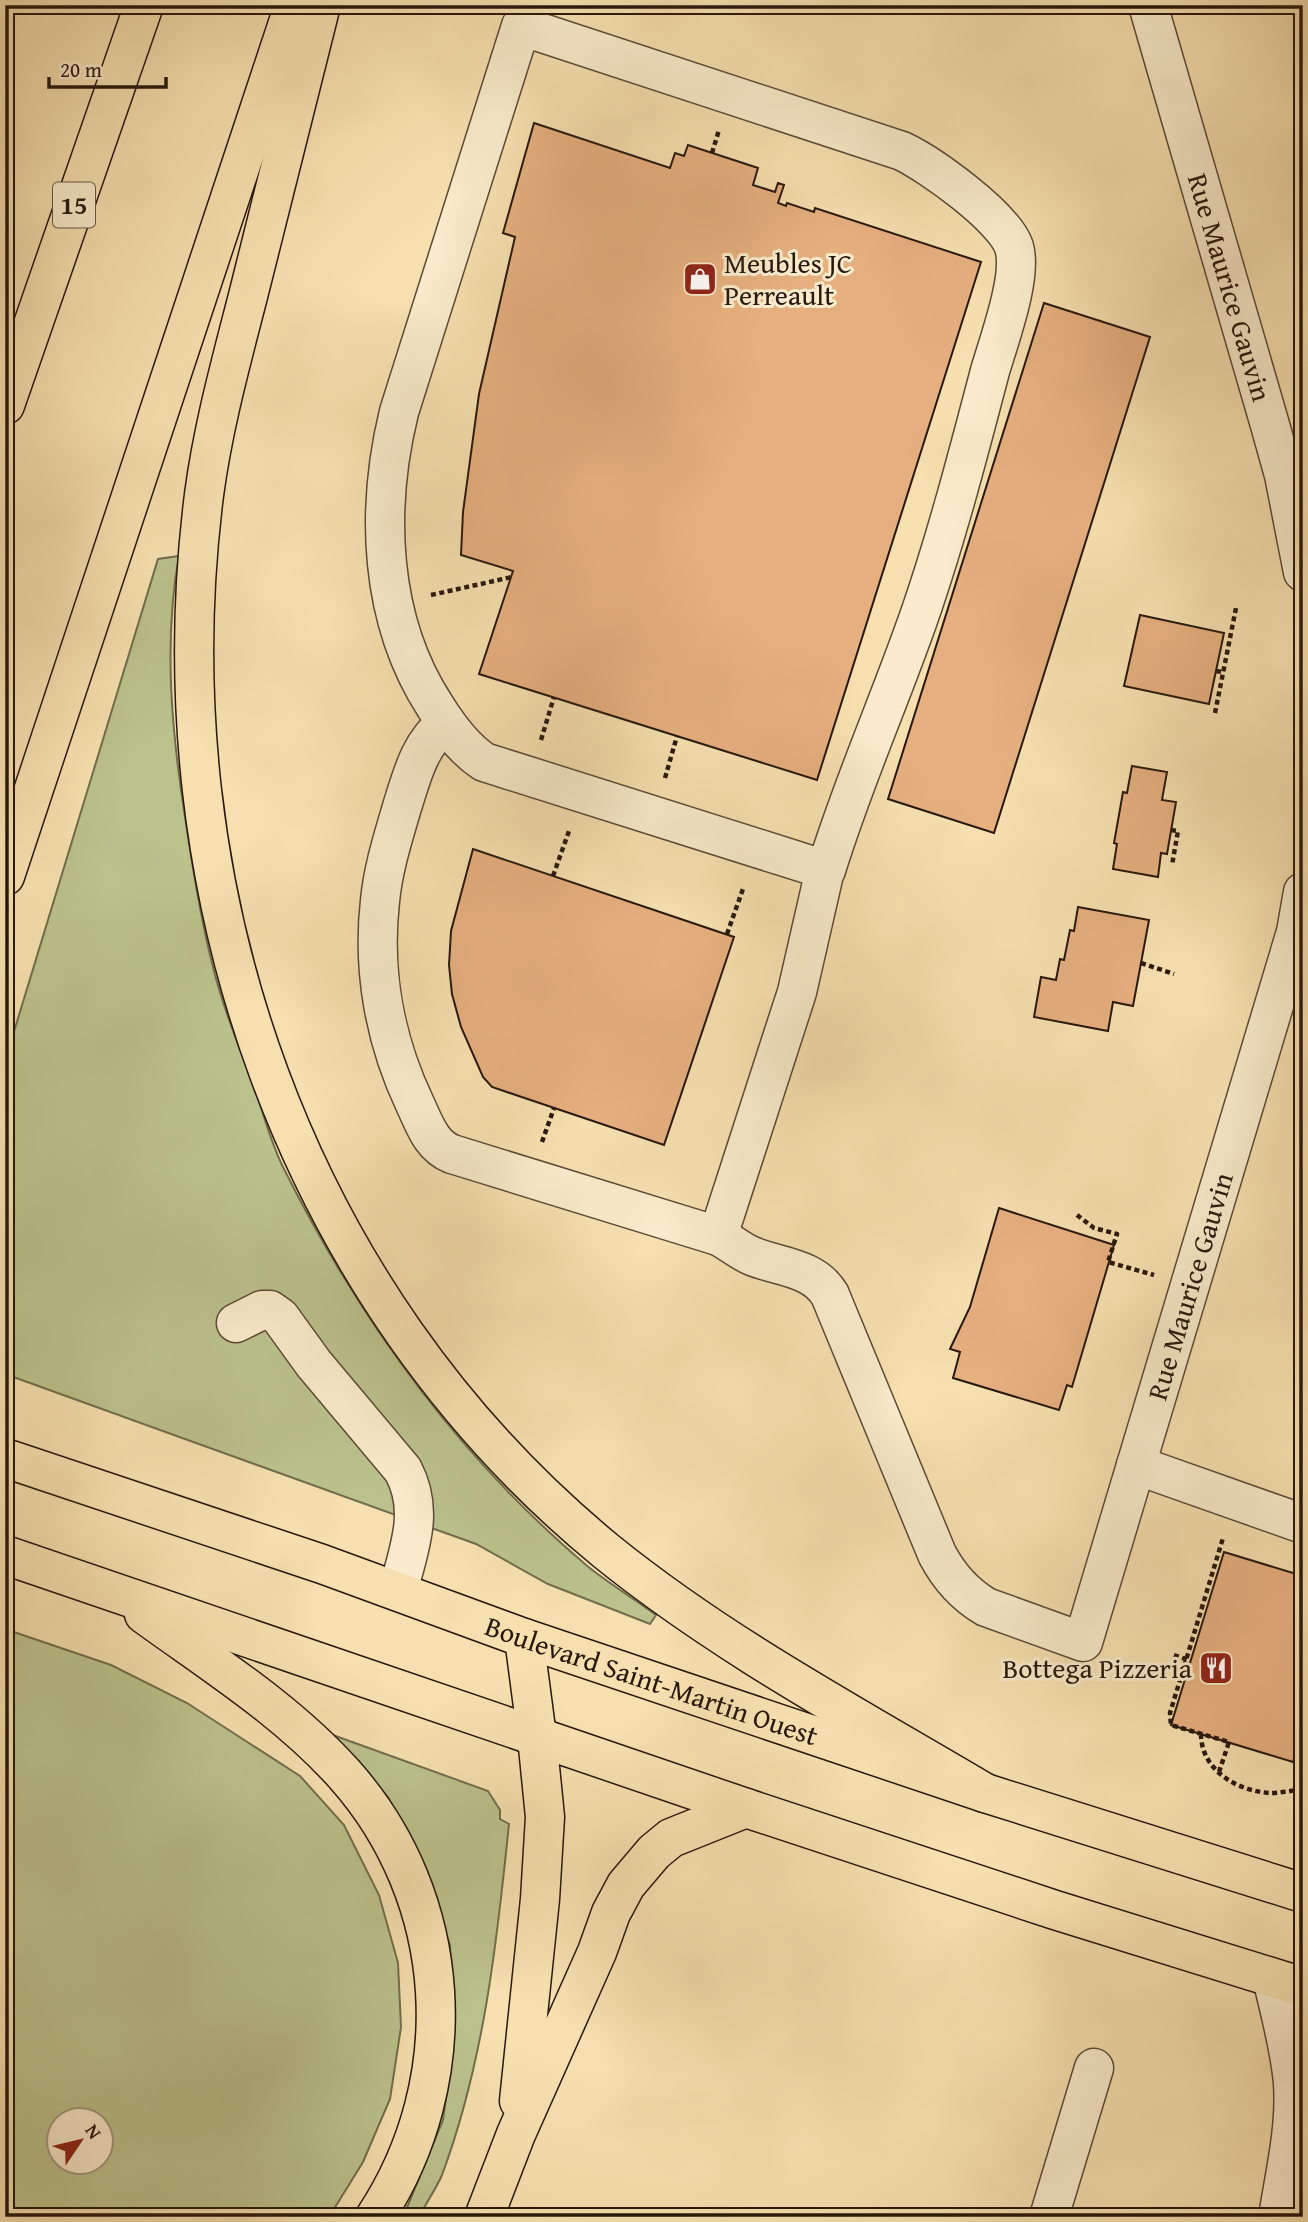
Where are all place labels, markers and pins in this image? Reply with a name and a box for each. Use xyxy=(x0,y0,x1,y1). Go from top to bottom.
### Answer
place label: Meubles JC Perreault xyxy=(724,242,852,315)
shop icon: Meubles JC Perreault xyxy=(681,260,719,298)
place label: Bottega Pizzeria xyxy=(1002,1647,1193,1688)
restaurant icon: Bottega Pizzeria xyxy=(1197,1649,1235,1687)

